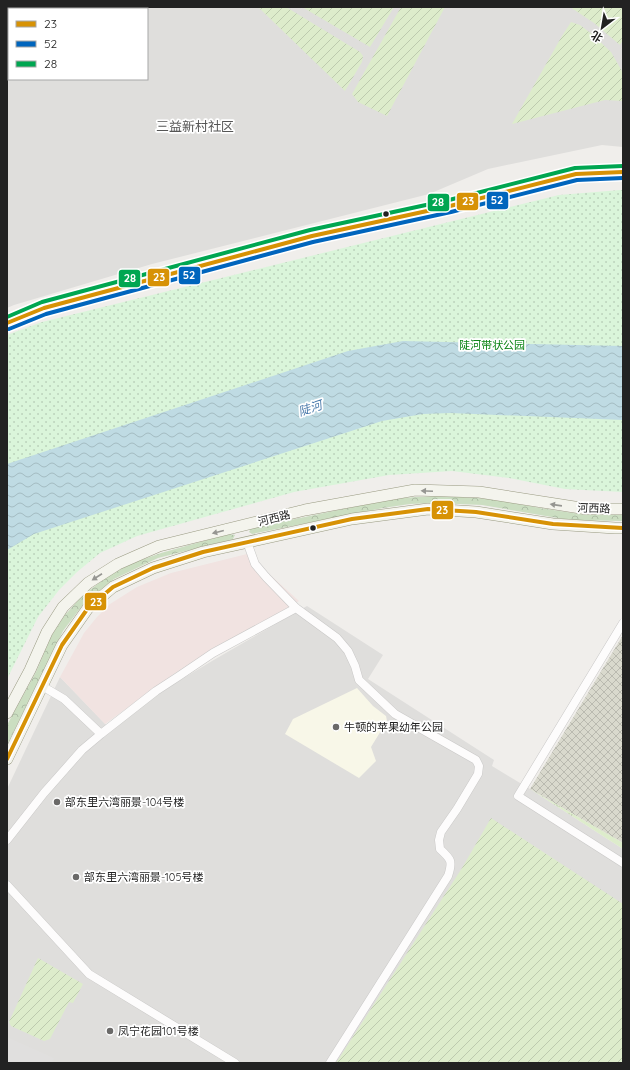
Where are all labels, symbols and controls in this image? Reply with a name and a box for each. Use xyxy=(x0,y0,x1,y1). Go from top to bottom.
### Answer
legend xyxy=(8,8,148,80)
north arrow xyxy=(582,8,622,48)
text: 23 xyxy=(44,16,57,31)
text: 北 xyxy=(589,28,605,45)
text: 52 xyxy=(44,36,58,51)
text: 28 xyxy=(44,56,57,71)
district label: 三益新村社区 xyxy=(156,118,234,134)
line badge: 52 xyxy=(486,191,509,210)
line badge: 23 xyxy=(456,192,479,211)
line badge: 28 xyxy=(427,193,450,212)
text: 52 xyxy=(491,193,503,207)
text: 23 xyxy=(462,194,474,208)
text: 28 xyxy=(432,195,444,209)
unlabelled marker xyxy=(381,209,391,219)
line badge: 52 xyxy=(178,266,201,285)
line badge: 23 xyxy=(147,268,170,287)
text: 52 xyxy=(183,268,195,282)
line badge: 28 xyxy=(118,269,141,288)
text: 23 xyxy=(153,270,165,284)
text: 28 xyxy=(124,271,136,285)
park label: 陡河带状公园 xyxy=(459,338,525,352)
water label: 陡河 xyxy=(296,397,326,419)
one-way arrow xyxy=(421,487,433,494)
line badge: 23 xyxy=(431,500,454,520)
street label: 河西路 xyxy=(577,500,611,516)
one-way arrow xyxy=(550,502,562,508)
text: 23 xyxy=(436,503,448,517)
street label: 河西路 xyxy=(256,507,292,529)
unlabelled marker xyxy=(308,523,318,533)
one-way arrow xyxy=(212,529,224,535)
one-way arrow xyxy=(91,574,103,581)
line badge: 23 xyxy=(84,592,107,611)
text: 23 xyxy=(90,595,102,609)
place label: 牛顿的苹果幼年公园 xyxy=(344,720,443,734)
marker: 牛顿的苹果幼年公园 xyxy=(331,722,341,732)
place label: 部东里六湾丽景-104号楼 xyxy=(65,795,184,809)
marker: 部东里六湾丽景-104号楼 xyxy=(52,797,62,807)
place label: 部东里六湾丽景-105号楼 xyxy=(84,870,203,884)
marker: 部东里六湾丽景-105号楼 xyxy=(71,872,81,882)
place label: 凤宁花园101号楼 xyxy=(118,1024,199,1038)
marker: 凤宁花园101号楼 xyxy=(105,1026,115,1036)

